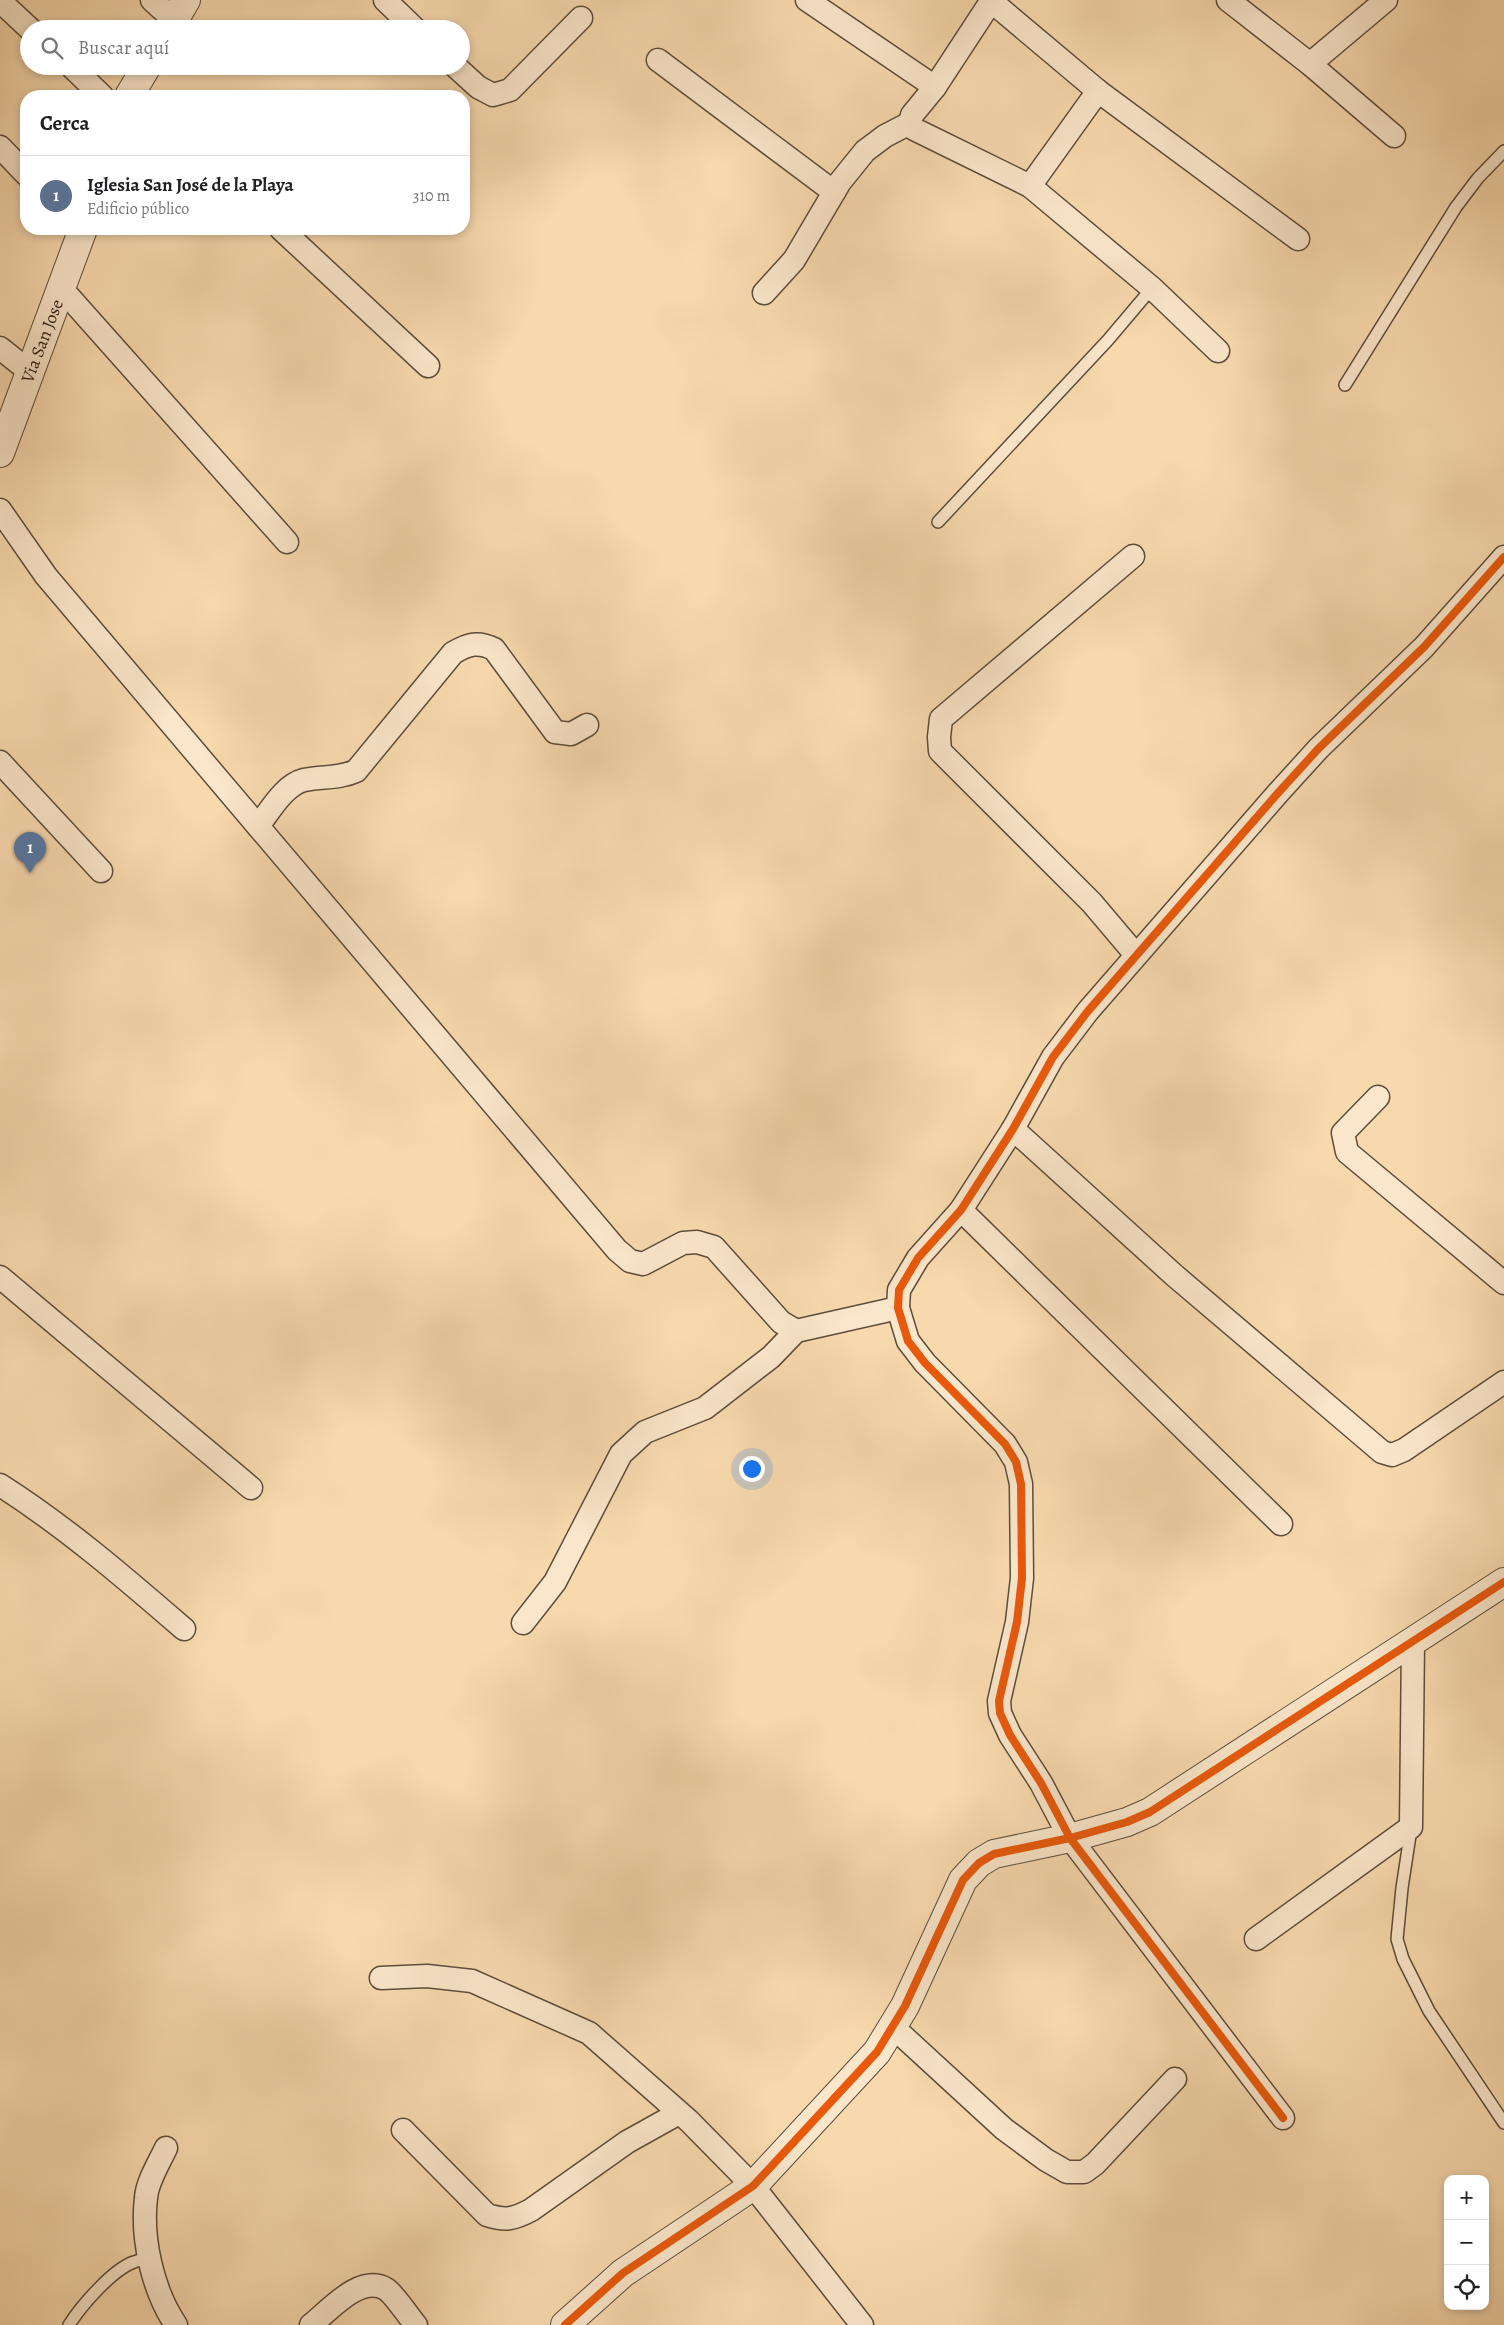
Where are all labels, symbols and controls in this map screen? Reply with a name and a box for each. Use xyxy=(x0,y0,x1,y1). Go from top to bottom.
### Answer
search box xyxy=(20,20,470,75)
icon: search xyxy=(38,34,66,62)
text: Buscar aquí xyxy=(78,35,169,61)
text: Cerca xyxy=(40,109,90,137)
text: Iglesia San José de la Playa xyxy=(87,172,294,198)
text: 1 xyxy=(53,185,59,207)
text: 310 m xyxy=(413,185,450,207)
text: Edificio público xyxy=(87,198,189,220)
street label: Via San Jose xyxy=(15,296,69,387)
pin: 1 xyxy=(14,832,46,873)
your location xyxy=(739,1456,765,1482)
map controls xyxy=(1444,2175,1489,2310)
button: + xyxy=(1444,2175,1489,2220)
button: − xyxy=(1444,2220,1489,2265)
button: locate xyxy=(1444,2265,1489,2310)

